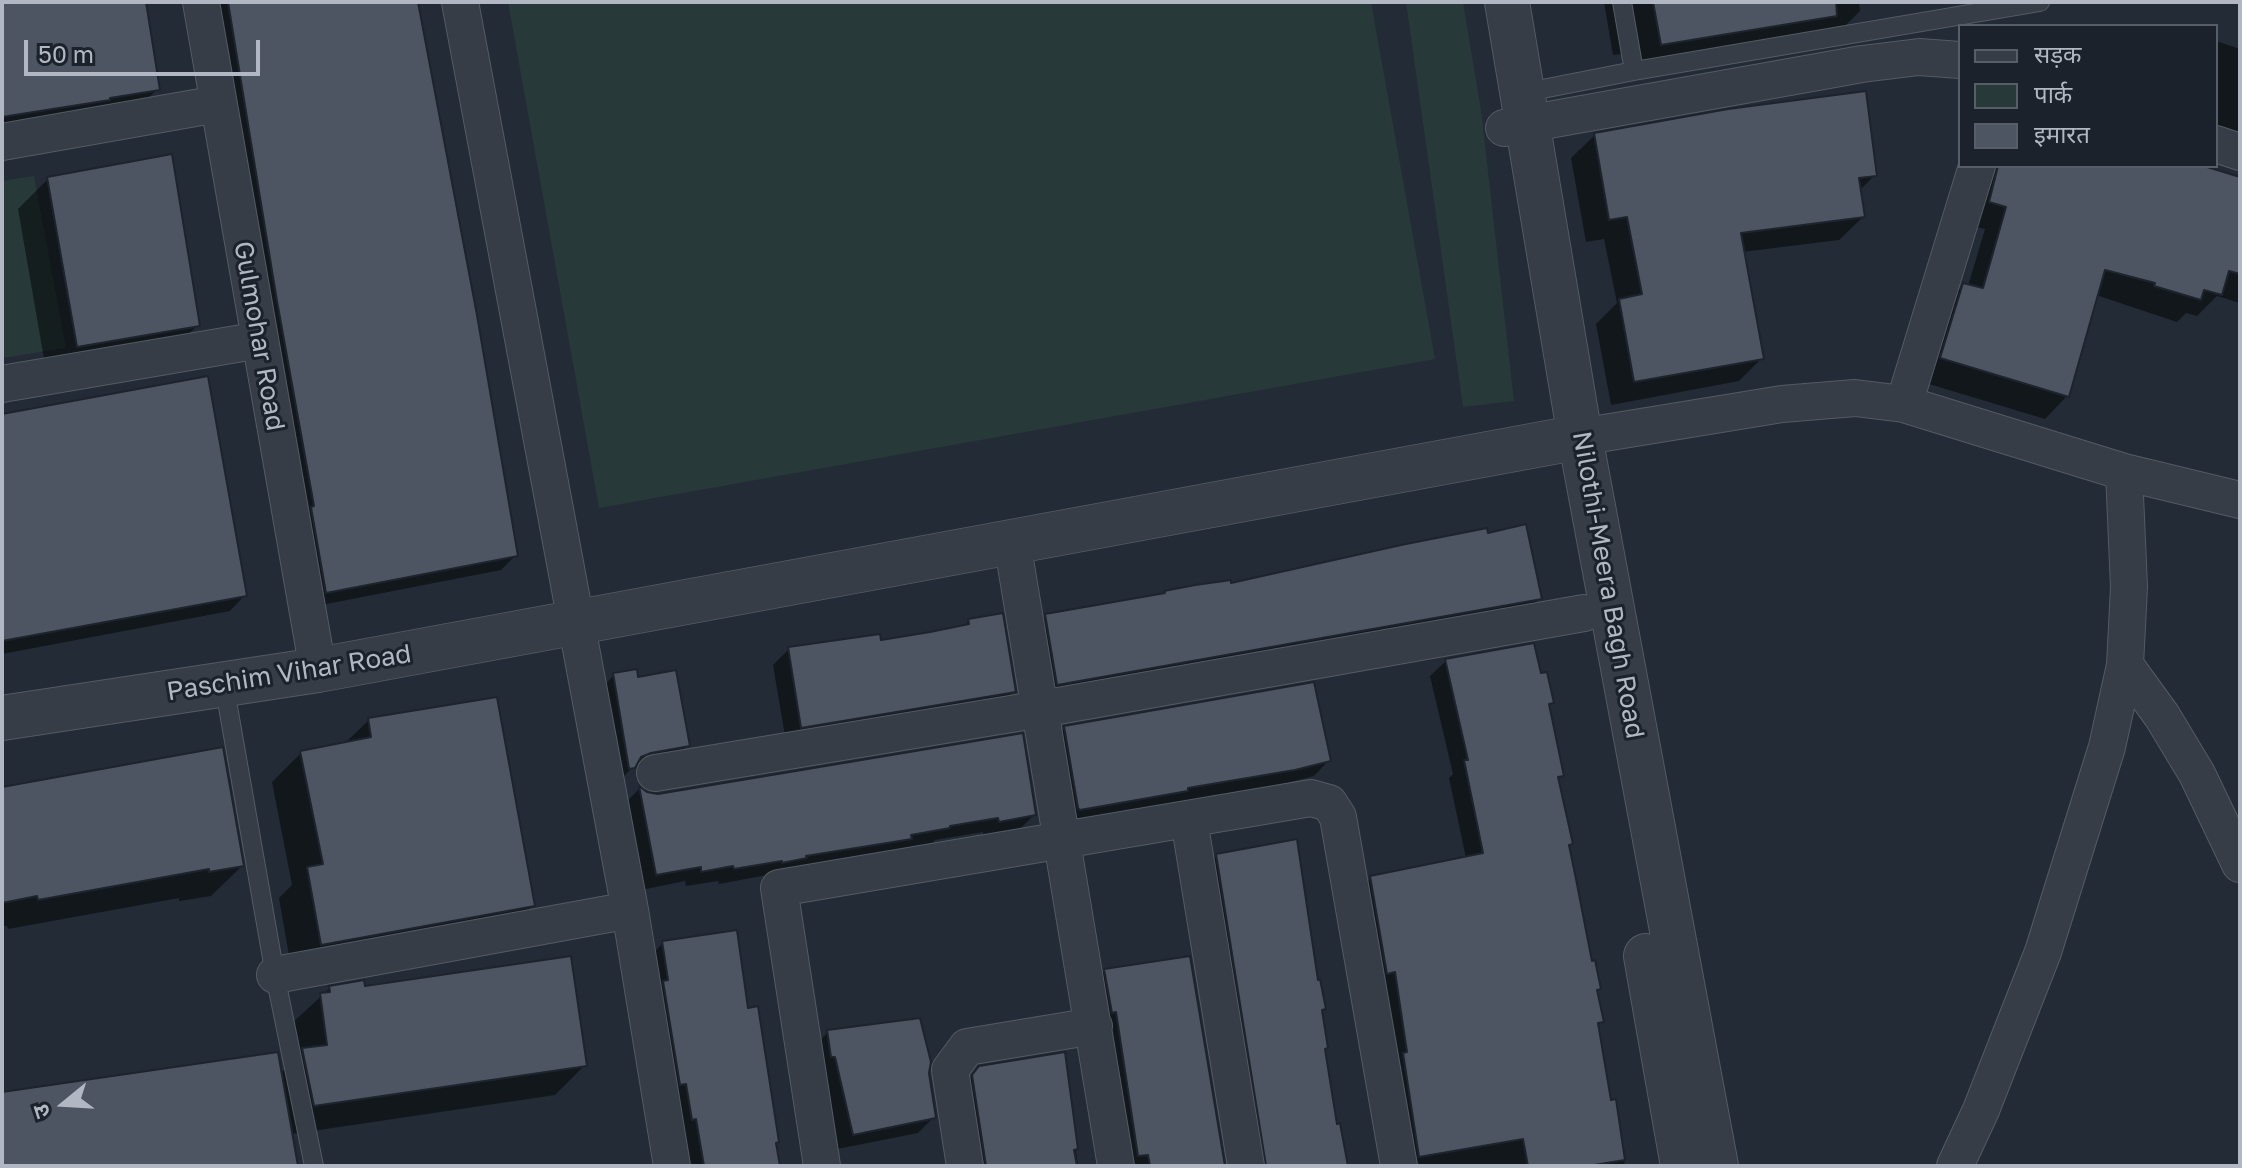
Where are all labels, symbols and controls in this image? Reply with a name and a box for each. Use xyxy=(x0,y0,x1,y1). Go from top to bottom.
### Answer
scale bar xyxy=(28,24,264,74)
legend xyxy=(1958,24,2218,168)
text: 50 m xyxy=(38,39,94,68)
text: सड़क xyxy=(2034,39,2082,68)
text: पार्क xyxy=(2034,79,2072,108)
text: इमारत xyxy=(2034,119,2090,148)
street label: Gulmohar Road xyxy=(227,239,291,433)
street label: Nilothi-Meera Bagh Road xyxy=(1566,429,1650,741)
street label: Paschim Vihar Road xyxy=(164,638,414,708)
north arrow xyxy=(24,1064,104,1144)
text: उ xyxy=(26,1101,56,1122)

